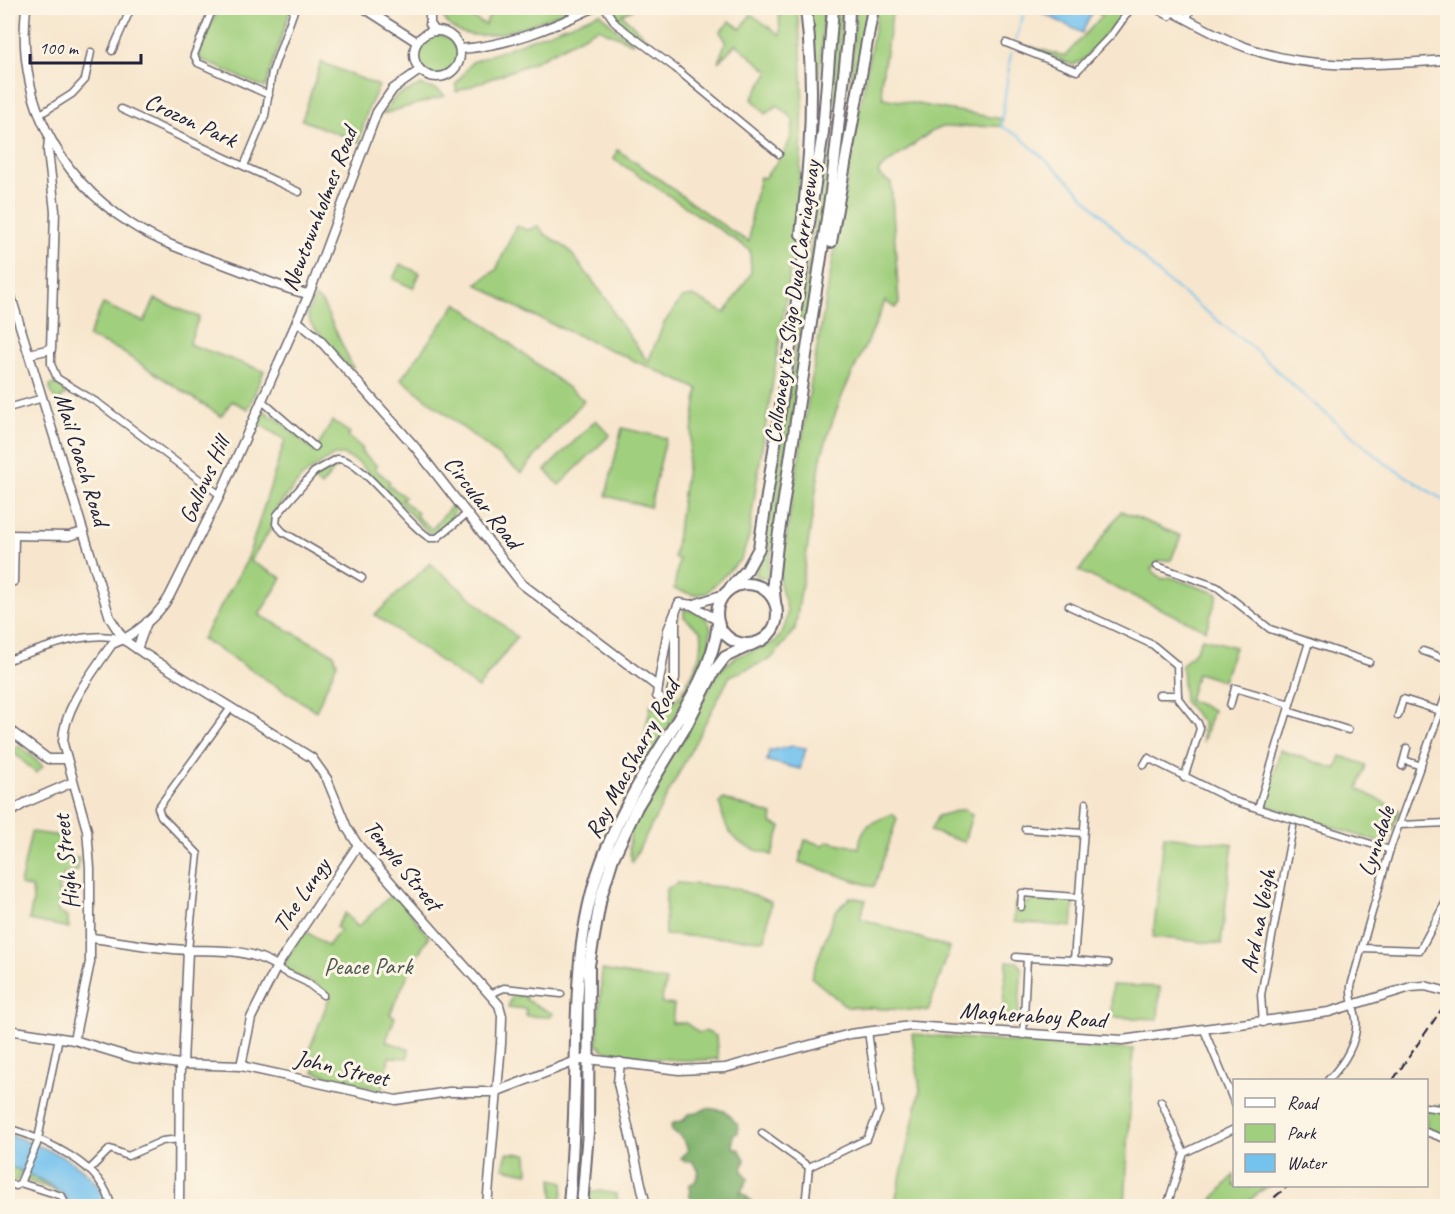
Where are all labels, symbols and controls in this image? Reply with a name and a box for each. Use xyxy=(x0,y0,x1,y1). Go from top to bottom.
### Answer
scale bar xyxy=(30,27,141,65)
text: 100 m xyxy=(39,37,80,59)
street label: Crozon Park xyxy=(140,86,244,155)
street label: Newtownholmes Road xyxy=(274,119,365,295)
street label: Collooney to Sligo Dual Carriageway xyxy=(757,157,827,445)
street label: Mail Coach Road xyxy=(48,389,117,532)
street label: Gallows Hill xyxy=(172,429,238,528)
street label: Circular Road xyxy=(437,449,531,557)
street label: Ray MacSharry Road xyxy=(578,672,688,843)
street label: Lynndale xyxy=(1351,800,1402,880)
street label: High Street xyxy=(46,811,86,911)
street label: Temple Street xyxy=(357,813,451,919)
street label: The Lungy xyxy=(265,851,338,938)
street label: Ard na Veigh xyxy=(1233,865,1283,976)
park label: Peace Park xyxy=(324,951,414,981)
street label: Magheraboy Road xyxy=(959,995,1111,1035)
street label: John Street xyxy=(291,1042,394,1094)
legend xyxy=(1233,1079,1428,1187)
text: Road xyxy=(1287,1092,1320,1114)
text: Park xyxy=(1287,1122,1317,1144)
text: Water xyxy=(1287,1152,1328,1174)

